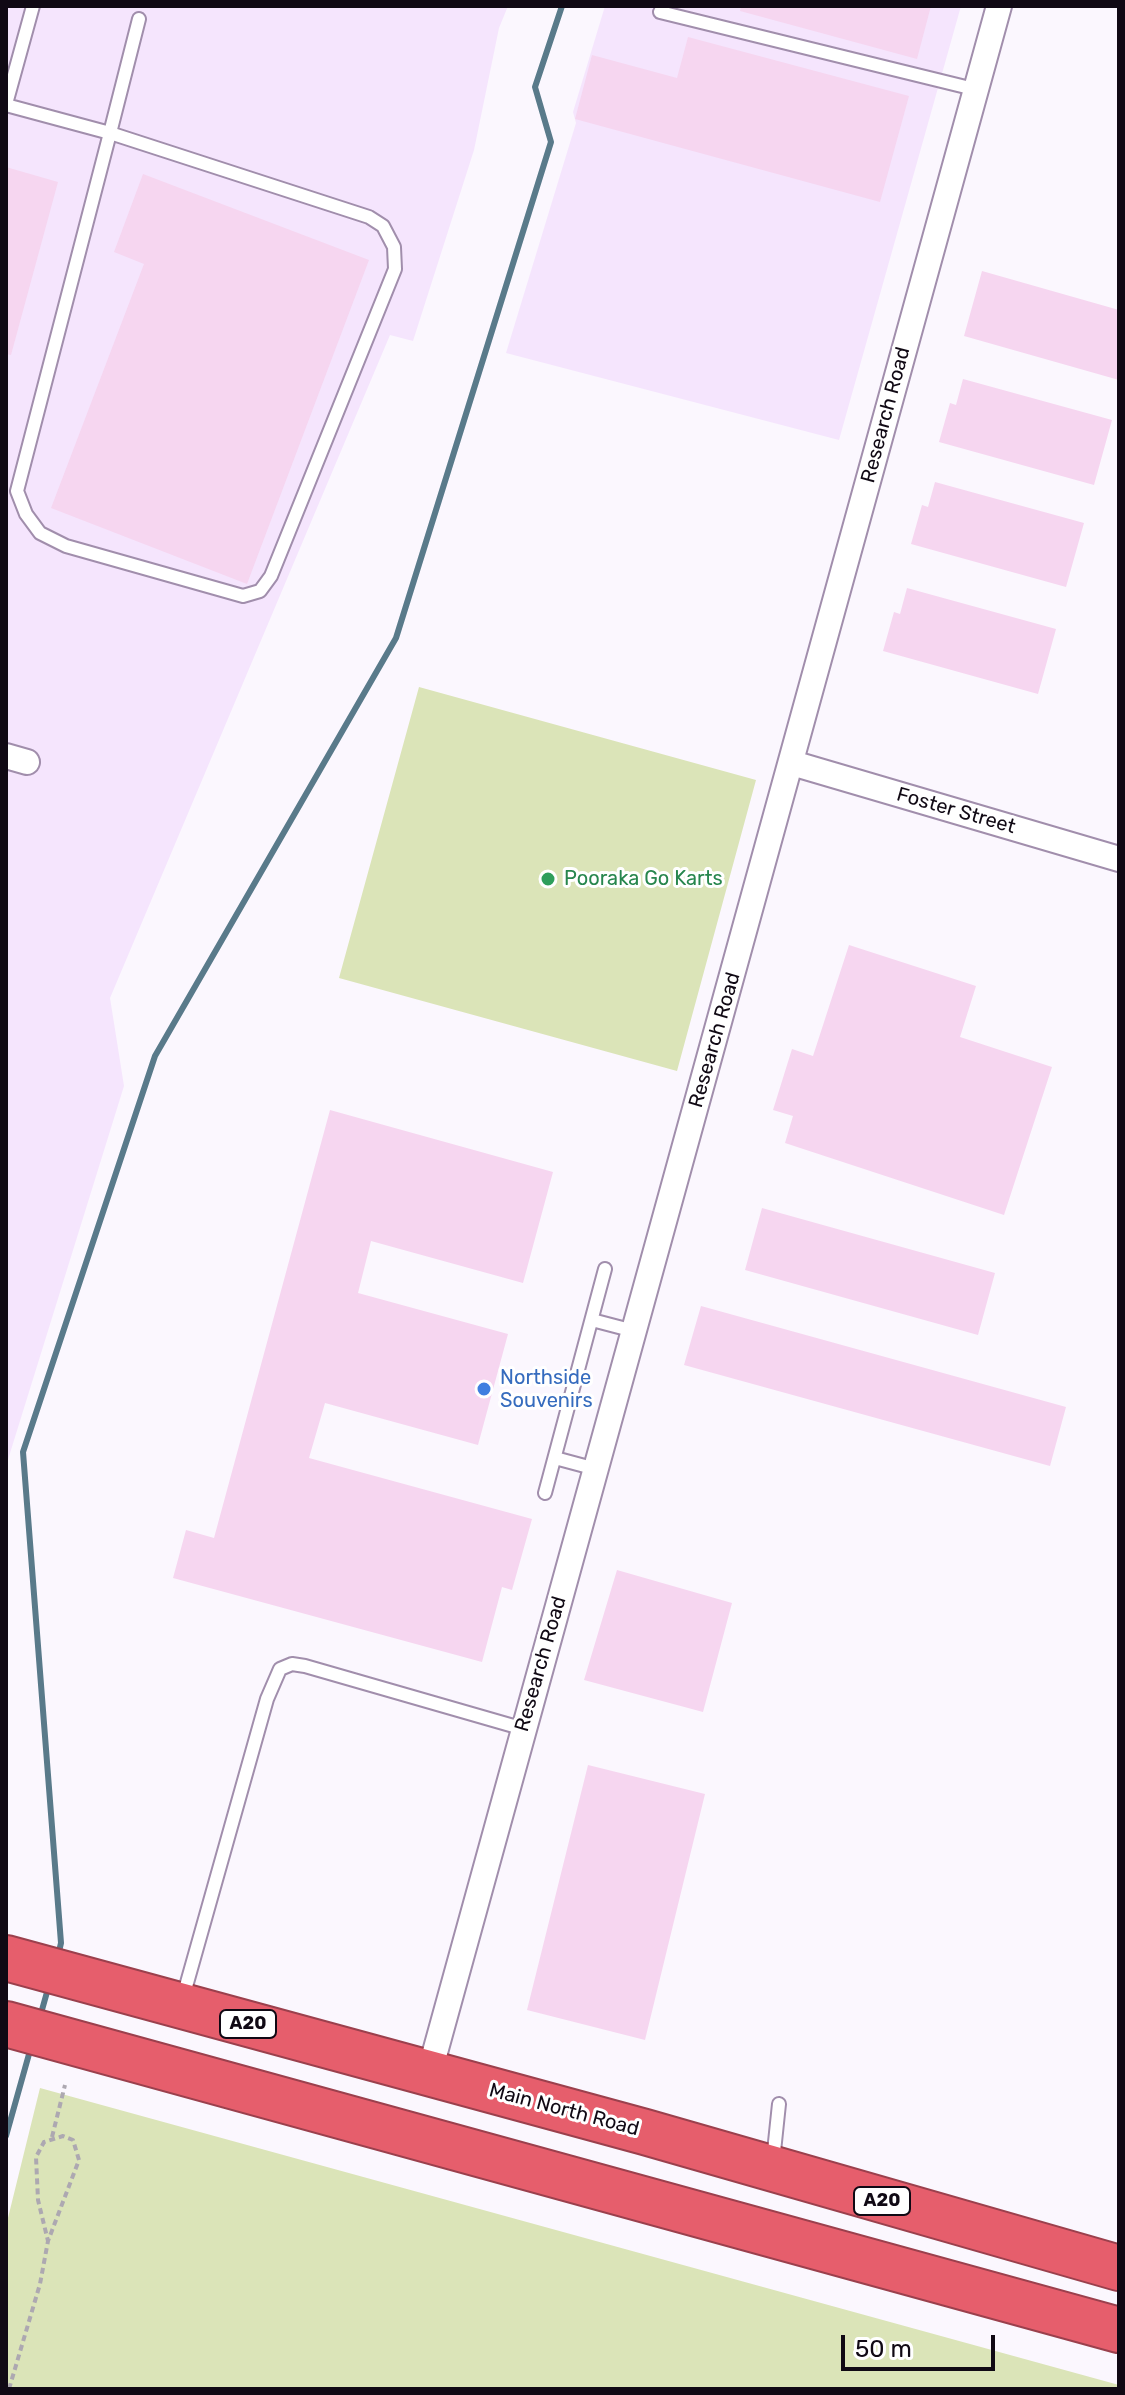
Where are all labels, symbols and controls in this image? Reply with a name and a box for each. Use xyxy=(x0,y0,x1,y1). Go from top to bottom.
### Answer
street label: Research Road xyxy=(856,345,916,485)
street label: Foster Street xyxy=(894,783,1018,839)
place label: Pooraka Go Karts xyxy=(564,867,723,891)
marker: Pooraka Go Karts xyxy=(539,870,557,888)
street label: Research Road xyxy=(684,970,746,1110)
place label: Northside Souvenirs xyxy=(500,1366,593,1413)
marker: Northside Souvenirs xyxy=(475,1380,493,1398)
street label: Research Road xyxy=(510,1594,572,1734)
road number: A20 xyxy=(220,2010,276,2038)
street label: Main North Road xyxy=(486,2078,642,2142)
road number: A20 xyxy=(854,2187,910,2215)
scale bar xyxy=(845,2319,999,2369)
text: 50 m xyxy=(855,2335,912,2363)

